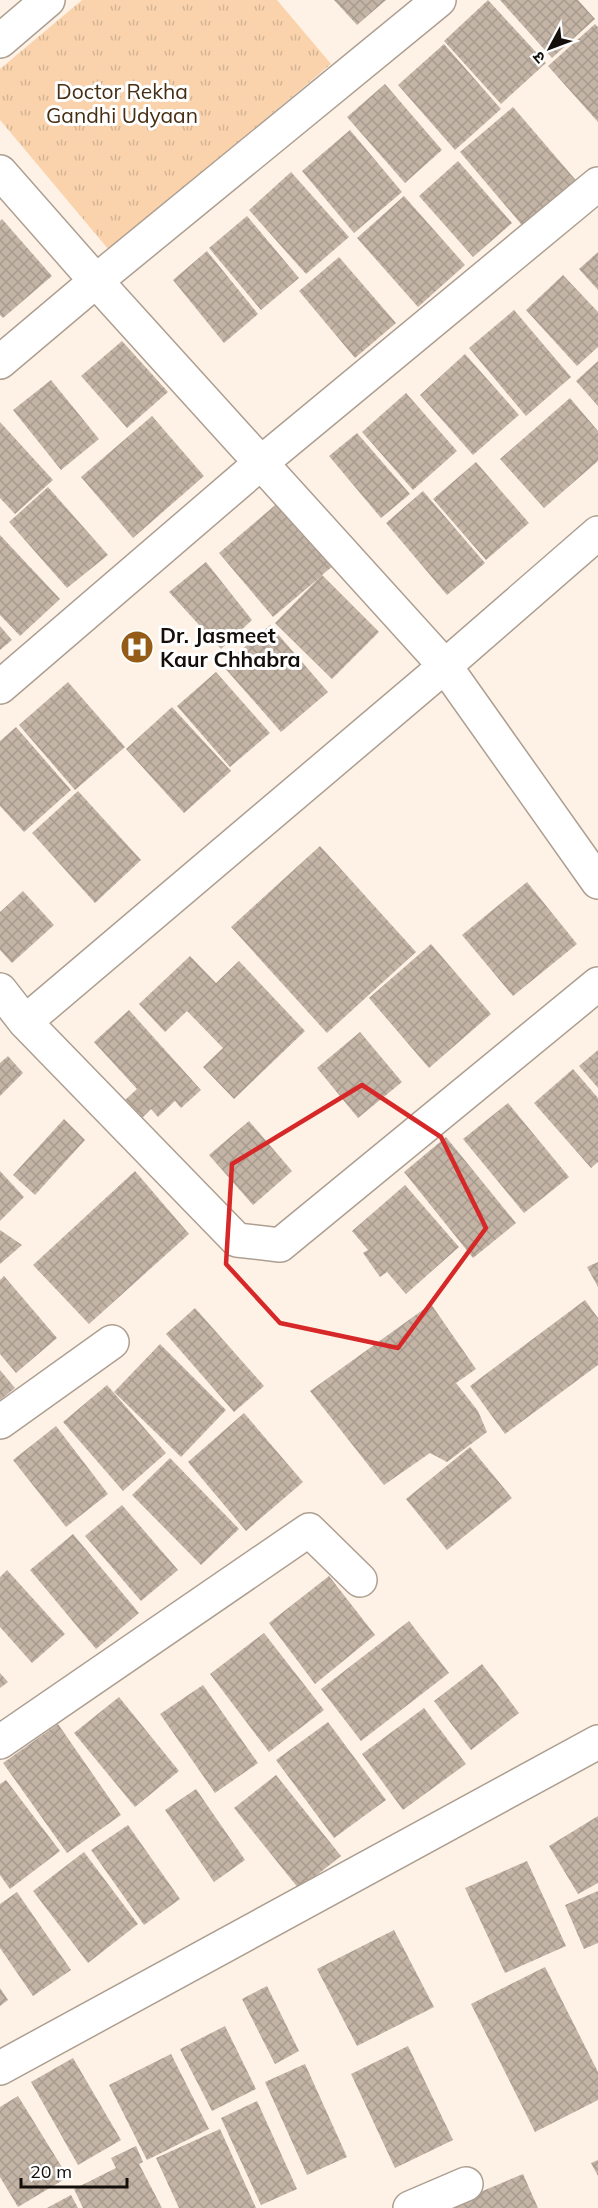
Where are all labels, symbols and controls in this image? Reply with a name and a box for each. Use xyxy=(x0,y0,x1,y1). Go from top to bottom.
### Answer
north arrow xyxy=(520,18,580,78)
text: उ xyxy=(528,47,549,68)
park label: Doctor Rekha Gandhi Udyaan xyxy=(46,78,198,128)
place label: Dr. Jasmeet Kaur Chhabra xyxy=(160,622,300,672)
hospital icon: Dr. Jasmeet Kaur Chhabra xyxy=(119,629,155,665)
scale bar xyxy=(21,2151,128,2189)
text: 20 m xyxy=(30,2160,72,2183)

